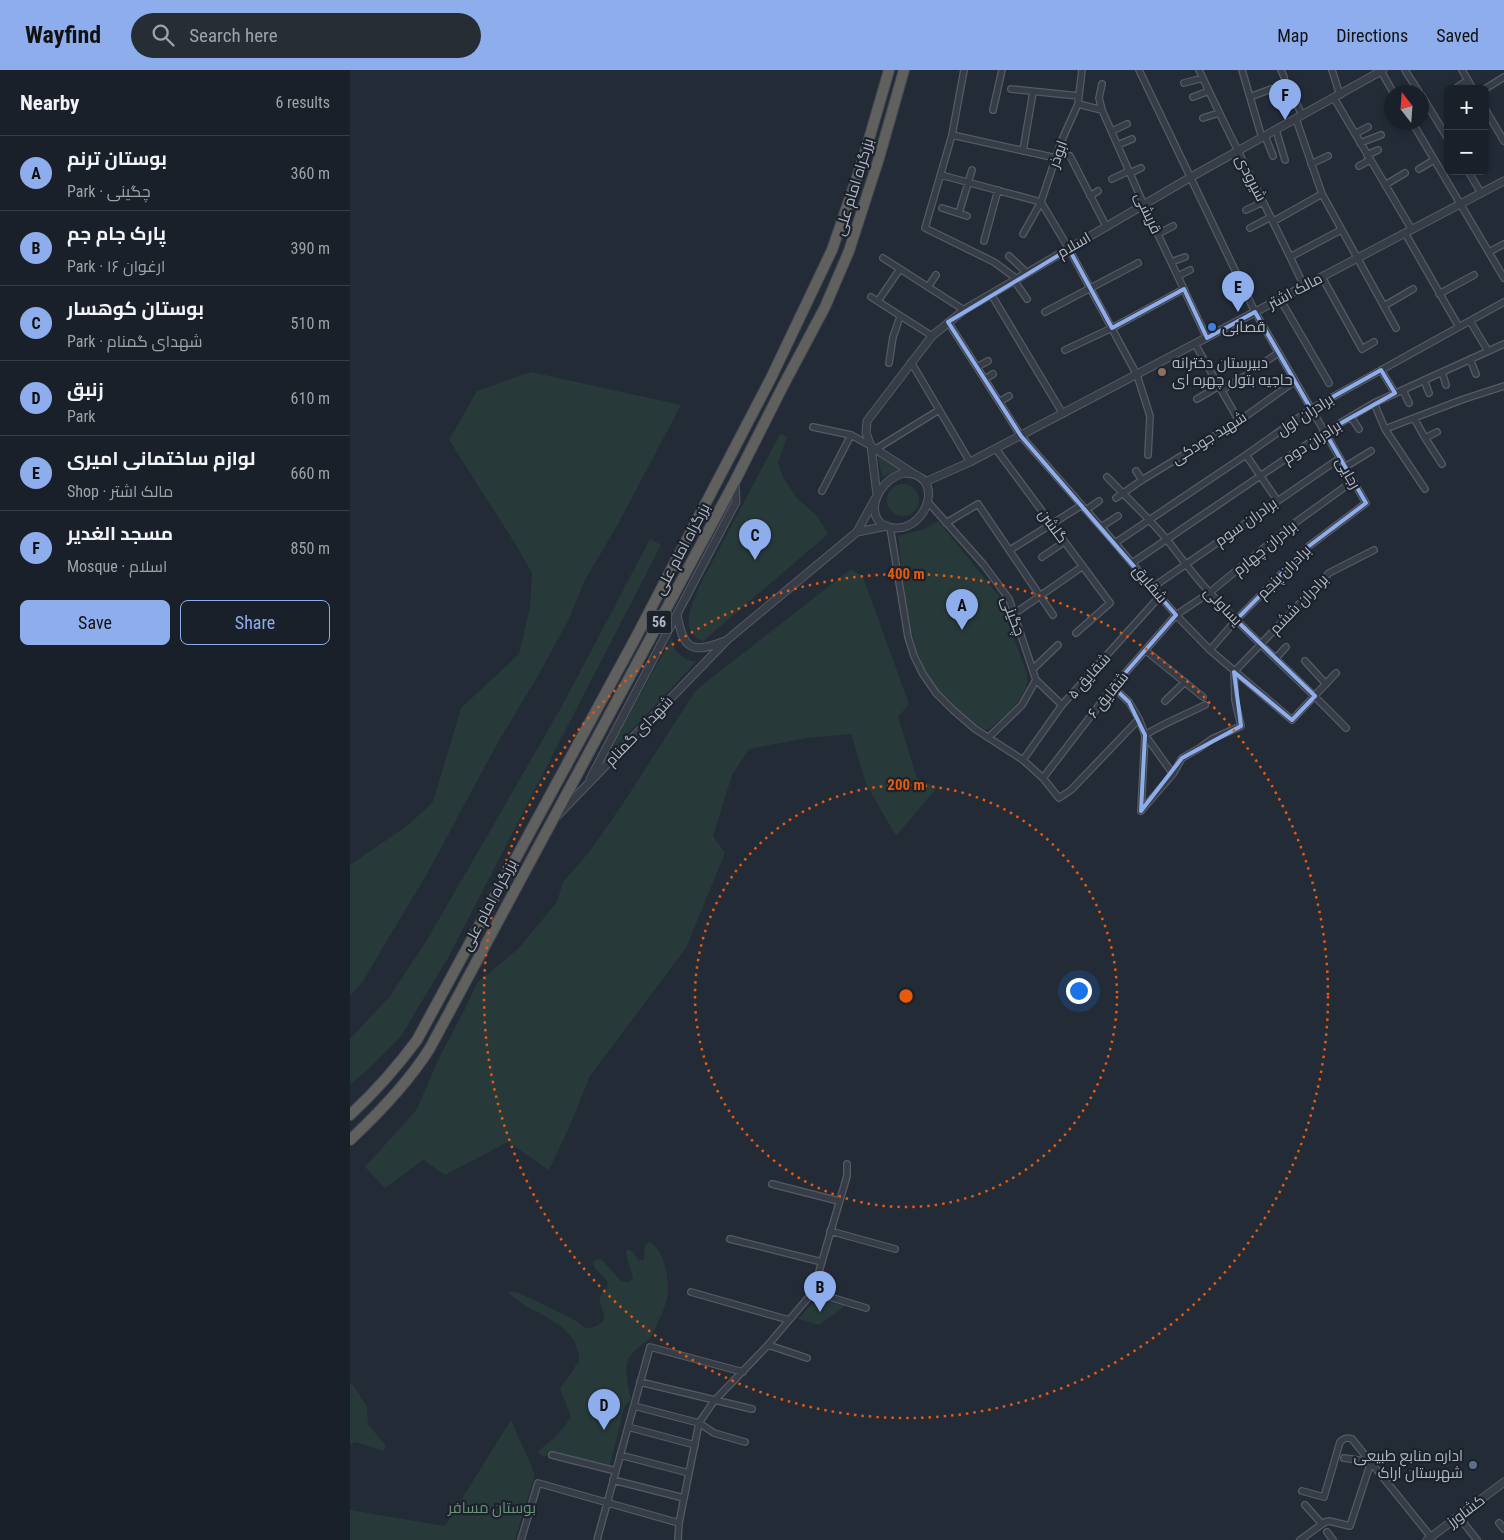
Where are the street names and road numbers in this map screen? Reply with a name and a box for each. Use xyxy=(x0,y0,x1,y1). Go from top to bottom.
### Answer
street label: بزرگراه امام علی xyxy=(831,136,878,238)
street label: ابوذر xyxy=(1044,138,1071,171)
street label: شیرودی xyxy=(1231,152,1270,205)
street label: قریشی xyxy=(1130,189,1165,237)
street label: اسلام xyxy=(1054,228,1095,263)
street label: مالک اشتر xyxy=(1264,269,1325,313)
street label: برادران اول xyxy=(1274,390,1337,441)
street label: شهید جودکی xyxy=(1168,408,1250,469)
street label: برادران دوم xyxy=(1279,416,1345,468)
street label: رجایی xyxy=(1331,454,1364,493)
street label: برادران سوم xyxy=(1211,494,1281,551)
street label: بزرگراه امام علی xyxy=(650,500,715,598)
street label: گلشن xyxy=(1034,505,1071,547)
street label: برادران چهارم xyxy=(1229,517,1301,580)
street label: برادران پنجم xyxy=(1253,541,1315,603)
street label: شقایق xyxy=(1128,561,1171,607)
street label: برادران ششم xyxy=(1266,570,1333,638)
street label: یساولی xyxy=(1200,583,1246,630)
street label: چگینی xyxy=(996,594,1029,639)
road number: 56 xyxy=(646,610,672,634)
street label: شقایق ۵ xyxy=(1064,649,1115,703)
street label: شقایق ۶ xyxy=(1084,668,1133,722)
street label: شهدای گمنام xyxy=(601,692,677,770)
street label: بزرگراه امام علی xyxy=(457,856,522,954)
street label: کشاورز xyxy=(1443,1491,1488,1532)

